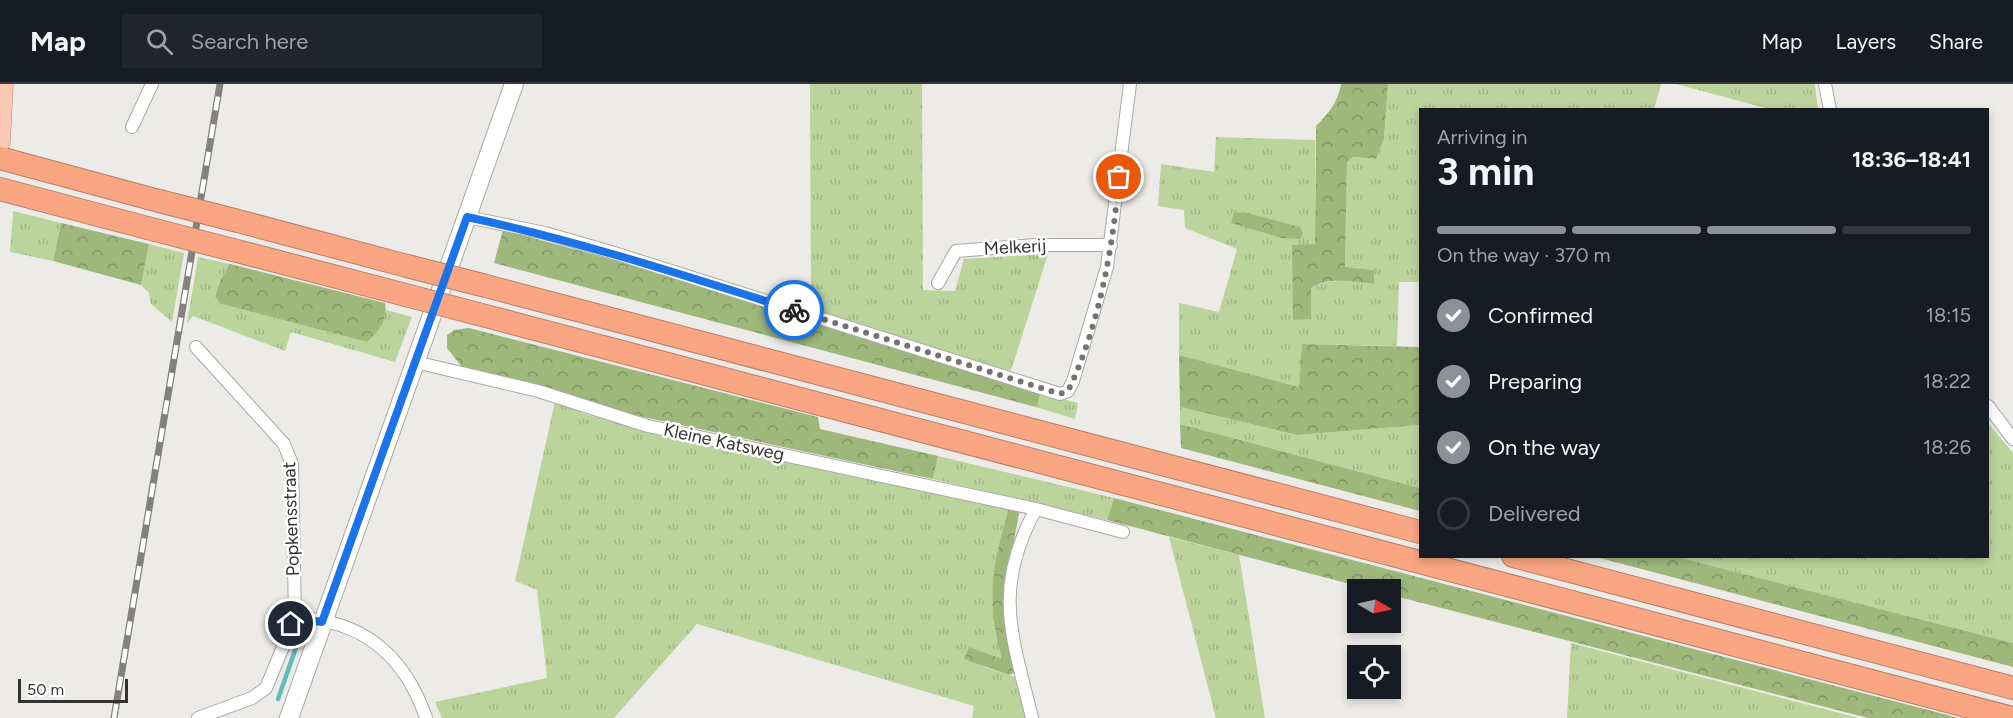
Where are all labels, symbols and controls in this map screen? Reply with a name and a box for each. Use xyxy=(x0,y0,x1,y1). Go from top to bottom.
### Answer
search box xyxy=(122,14,542,68)
text: Map xyxy=(30,24,86,58)
icon: search xyxy=(143,25,176,58)
text: Search here xyxy=(191,28,308,55)
text: Map xyxy=(1762,29,1802,54)
text: Layers xyxy=(1835,29,1896,54)
text: Share xyxy=(1929,29,1983,54)
text: Arriving in xyxy=(1437,125,1527,149)
text: 18:36–18:41 xyxy=(1852,146,1971,173)
text: 3 min xyxy=(1437,148,1534,195)
pin xyxy=(1093,151,1144,202)
icon: bag xyxy=(1102,160,1135,193)
street label: Melkerij xyxy=(983,234,1047,260)
text: On the way · 370 m xyxy=(1437,243,1611,267)
courier xyxy=(764,280,824,340)
icon: bike xyxy=(778,294,811,327)
icon: check xyxy=(1437,299,1470,332)
text: Confirmed xyxy=(1488,302,1593,329)
text: 18:15 xyxy=(1926,303,1971,327)
icon: check xyxy=(1437,365,1470,398)
text: Preparing xyxy=(1488,368,1582,395)
text: 18:22 xyxy=(1923,369,1971,393)
street label: Kleine Katsweg xyxy=(662,418,786,466)
icon: check xyxy=(1437,431,1470,464)
text: On the way xyxy=(1488,434,1600,461)
text: 18:26 xyxy=(1923,435,1971,459)
street label: Popkensstraat xyxy=(278,461,304,577)
text: Delivered xyxy=(1488,500,1581,527)
north arrow xyxy=(1347,579,1401,633)
map controls xyxy=(1347,579,1401,699)
pin xyxy=(265,598,316,649)
icon: home xyxy=(274,607,307,640)
button: locate xyxy=(1347,645,1401,699)
scale bar xyxy=(18,676,128,704)
text: 50 m xyxy=(27,680,64,699)

